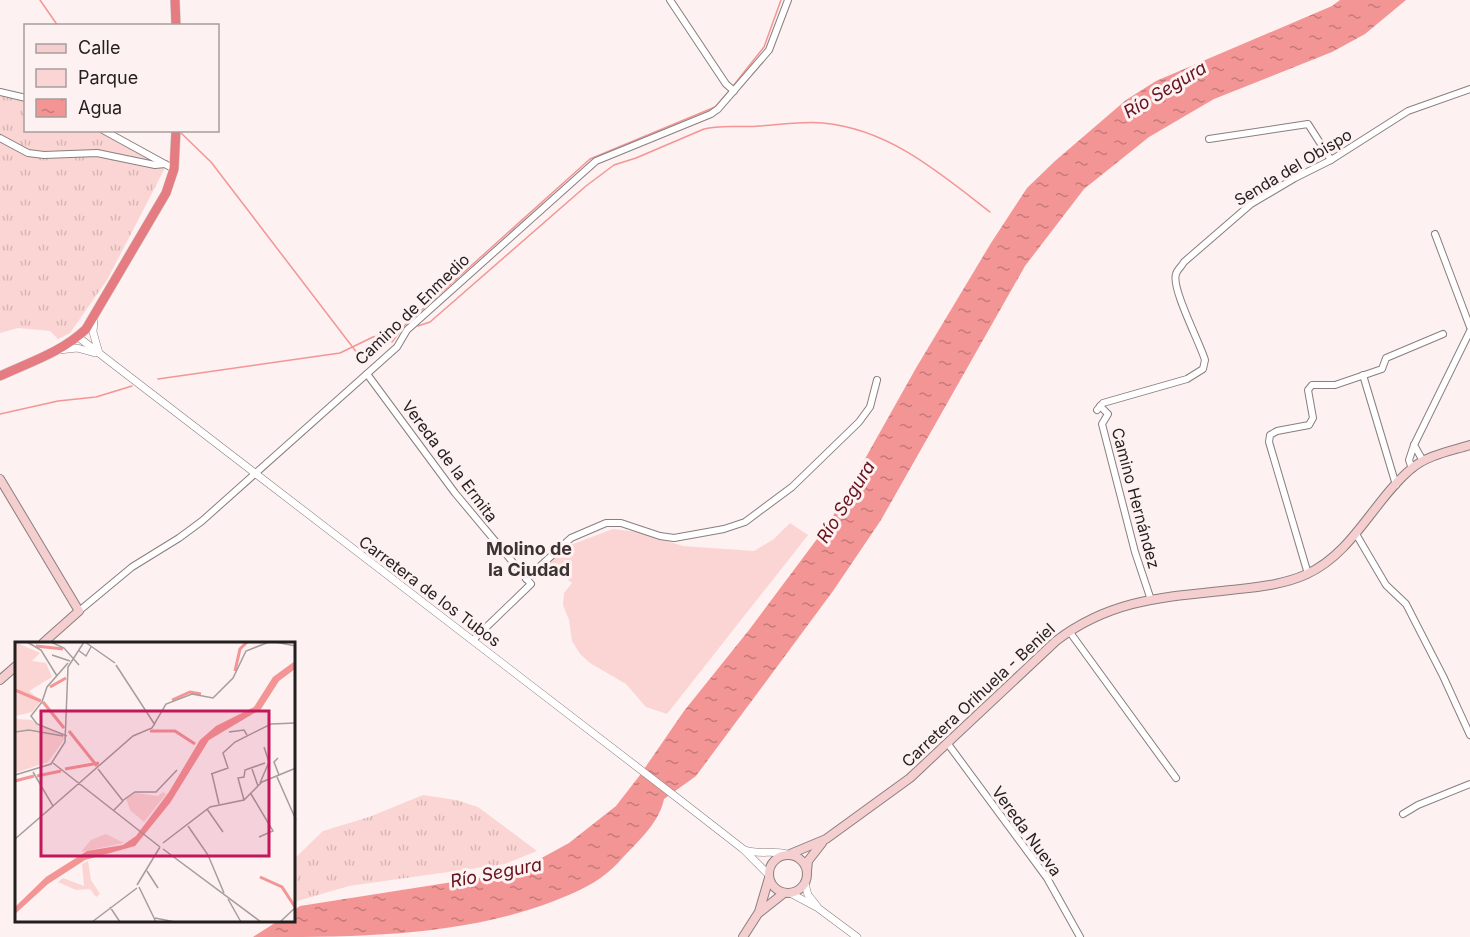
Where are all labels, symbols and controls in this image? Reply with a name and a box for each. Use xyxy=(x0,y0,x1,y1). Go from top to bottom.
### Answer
legend xyxy=(24,24,219,132)
text: Calle xyxy=(78,37,120,58)
water label: Río Segura xyxy=(1120,57,1210,123)
text: Parque xyxy=(78,67,138,88)
text: Agua xyxy=(78,97,122,118)
street label: Senda del Obispo xyxy=(1231,124,1355,210)
street label: Camino de Enmedio xyxy=(351,249,473,369)
street label: Vereda de la Ermita xyxy=(398,396,502,526)
street label: Camino Hernández xyxy=(1108,425,1164,571)
water label: Río Segura xyxy=(812,457,879,547)
street label: Carretera de los Tubos xyxy=(355,531,505,651)
district label: Molino de la Ciudad xyxy=(486,538,572,580)
street label: Carretera Orihuela - Beniel xyxy=(897,619,1059,771)
inset map xyxy=(15,642,296,922)
street label: Vereda Nueva xyxy=(988,782,1066,880)
water label: Río Segura xyxy=(448,853,544,892)

